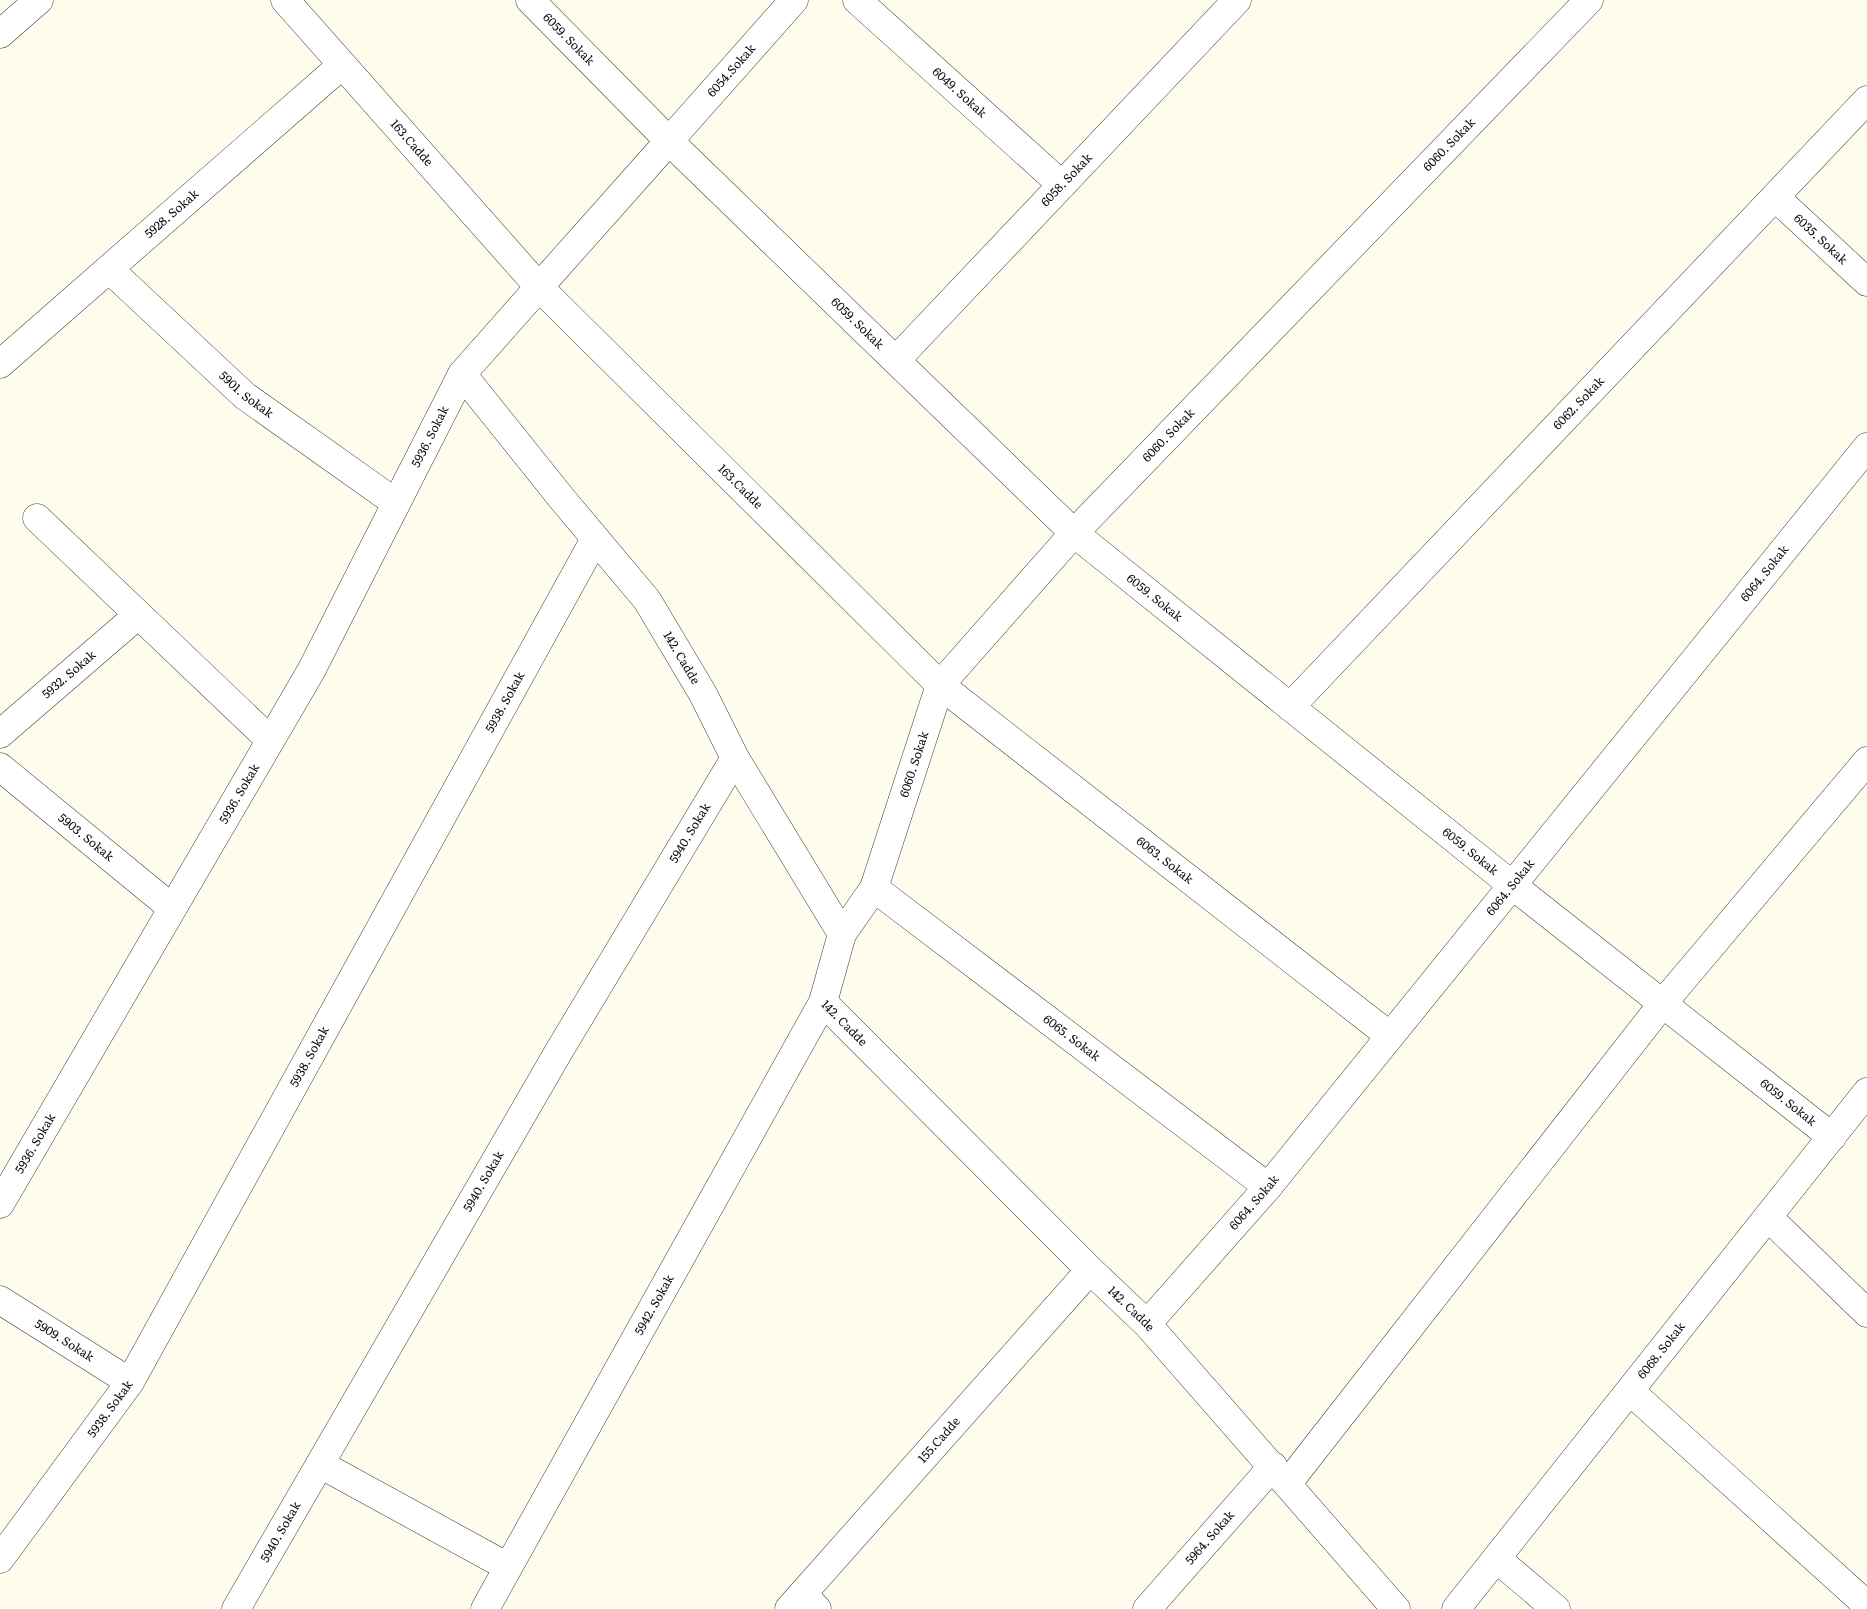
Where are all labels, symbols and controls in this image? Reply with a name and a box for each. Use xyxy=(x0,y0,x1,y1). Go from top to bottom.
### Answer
street label: 6059. Sokak xyxy=(539,8,600,69)
street label: 6054.Sokak xyxy=(702,39,759,100)
street label: 6049. Sokak xyxy=(929,62,992,122)
street label: 6060. Sokak xyxy=(1418,113,1479,175)
street label: 163.Cadde xyxy=(387,115,438,170)
street label: 6058. Sokak xyxy=(1036,148,1096,210)
street label: 5928. Sokak xyxy=(140,184,202,242)
street label: 6035. Sokak xyxy=(1790,209,1853,268)
street label: 6059. Sokak xyxy=(828,293,889,353)
street label: 5901. Sokak xyxy=(215,366,278,422)
street label: 6062. Sokak xyxy=(1548,371,1608,433)
street label: 5936. Sokak xyxy=(406,402,453,470)
street label: 6060. Sokak xyxy=(1137,403,1198,465)
street label: 163.Cadde xyxy=(714,460,767,512)
street label: 6064. Sokak xyxy=(1735,540,1793,605)
street label: 6059. Sokak xyxy=(1123,569,1188,626)
street label: 142. Cadde xyxy=(660,628,705,687)
street label: 5932. Sokak xyxy=(37,645,100,702)
street label: 5938. Sokak xyxy=(480,667,529,735)
street label: 6060. Sokak xyxy=(894,728,933,799)
street label: 5936. Sokak xyxy=(214,759,264,827)
street label: 5940. Sokak xyxy=(664,798,715,866)
street label: 5903. Sokak xyxy=(55,808,119,865)
street label: 6059. Sokak xyxy=(1439,823,1503,879)
street label: 6063. Sokak xyxy=(1133,832,1198,888)
street label: 6064. Sokak xyxy=(1481,854,1538,919)
street label: 142. Cadde xyxy=(818,995,872,1050)
street label: 6065. Sokak xyxy=(1040,1010,1105,1065)
street label: 5938. Sokak xyxy=(284,1022,333,1090)
street label: 6059. Sokak xyxy=(1757,1074,1821,1130)
street label: 5936. Sokak xyxy=(10,1109,59,1176)
street label: 5940. Sokak xyxy=(458,1147,508,1215)
street label: 6064. Sokak xyxy=(1224,1170,1283,1233)
street label: 5942. Sokak xyxy=(629,1270,678,1338)
street label: 142. Cadde xyxy=(1104,1281,1160,1335)
street label: 5909. Sokak xyxy=(32,1314,99,1366)
street label: 6068. Sokak xyxy=(1632,1317,1689,1382)
street label: 5938. Sokak xyxy=(82,1376,137,1441)
street label: 155.Cadde xyxy=(913,1412,964,1466)
street label: 5940. Sokak xyxy=(255,1497,305,1565)
street label: 5964. Sokak xyxy=(1180,1505,1238,1568)

